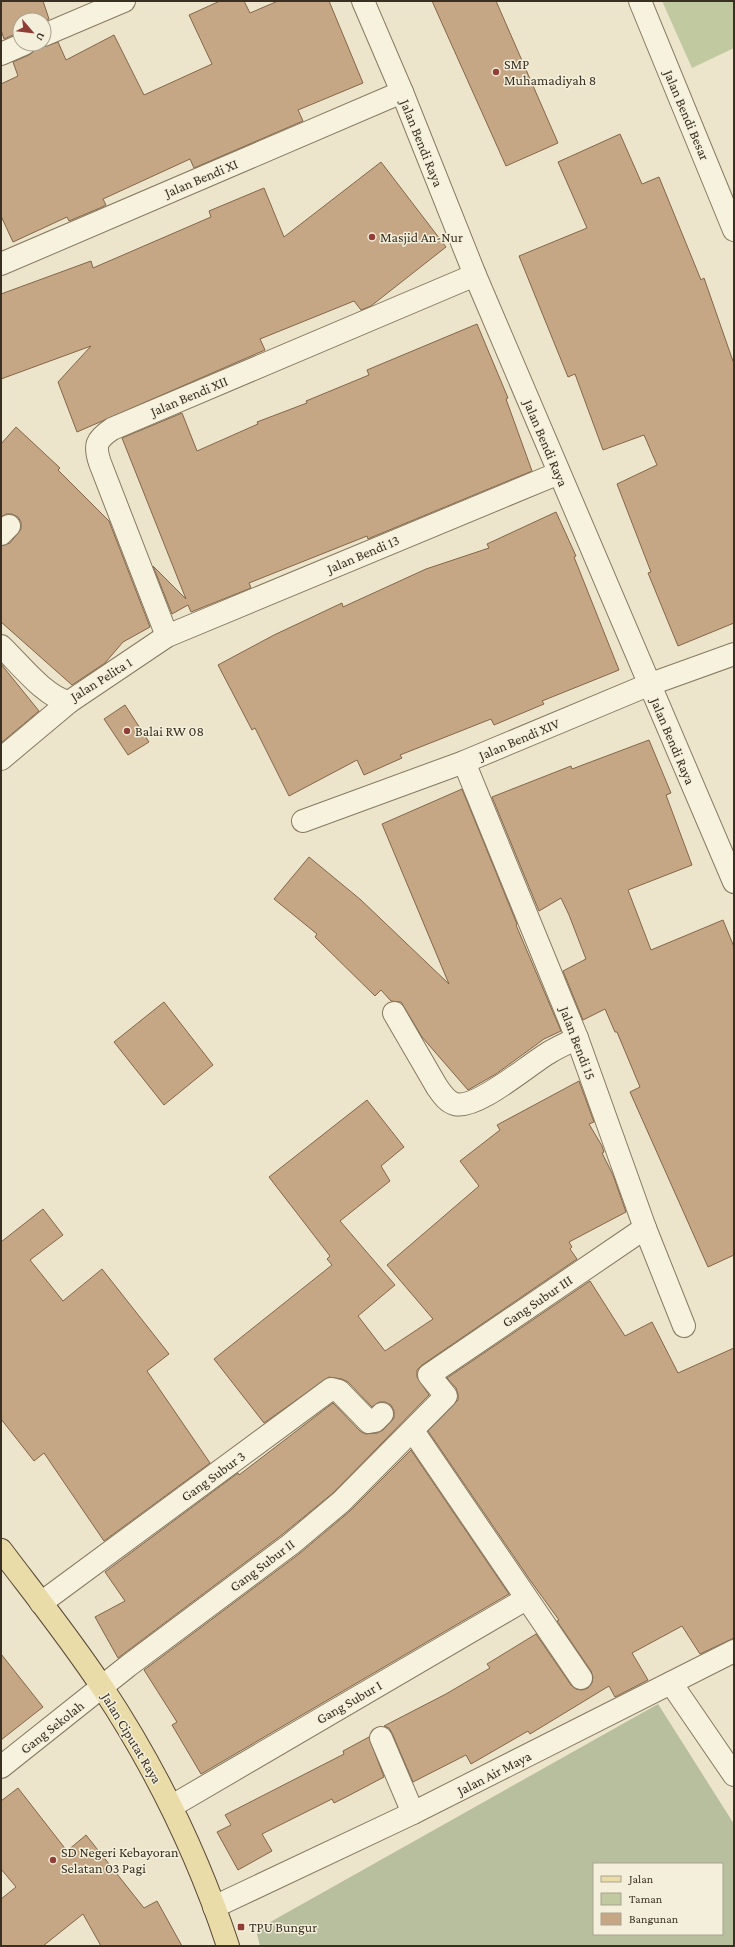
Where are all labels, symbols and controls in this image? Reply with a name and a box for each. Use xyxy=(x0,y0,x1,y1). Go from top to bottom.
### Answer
north arrow xyxy=(12,12,52,52)
text: U xyxy=(34,31,48,43)
place label: SMP Muhamadiyah 8 xyxy=(504,56,596,88)
street label: Jalan Bendi Besar xyxy=(660,66,713,163)
marker: SMP Muhamadiyah 8 xyxy=(491,67,501,77)
street label: Jalan Bendi Raya xyxy=(396,95,447,190)
street label: Jalan Bendi XI xyxy=(160,155,240,201)
place label: Masjid An-Nur xyxy=(380,229,463,246)
marker: Masjid An-Nur xyxy=(367,232,377,242)
street label: Jalan Bendi XII xyxy=(146,373,230,420)
street label: Jalan Bendi Raya xyxy=(520,395,572,489)
street label: Jalan Bendi 13 xyxy=(322,532,402,577)
street label: Jalan Pelita 1 xyxy=(66,654,135,705)
street label: Jalan Bendi Raya xyxy=(647,693,699,787)
street label: Jalan Bendi XIV xyxy=(474,715,562,764)
place label: Balai RW 08 xyxy=(135,723,204,739)
marker: Balai RW 08 xyxy=(122,726,132,736)
street label: Jalan Bendi 15 xyxy=(556,1002,599,1082)
street label: Gang Subur III xyxy=(499,1272,575,1330)
street label: Gang Subur 3 xyxy=(178,1447,248,1505)
street label: Gang Subur II xyxy=(226,1535,298,1595)
street label: Gang Subur I xyxy=(314,1677,384,1727)
street label: Jalan Ciputat Raya xyxy=(98,1688,166,1787)
street label: Gang Sekolah xyxy=(17,1697,87,1757)
street label: Jalan Air Maya xyxy=(452,1747,534,1799)
place label: SD Negeri Kebayoran Selatan 03 Pagi xyxy=(61,1844,179,1876)
marker: SD Negeri Kebayoran Selatan 03 Pagi xyxy=(48,1855,58,1865)
legend xyxy=(593,1863,723,1935)
text: Jalan xyxy=(628,1872,654,1886)
text: Taman xyxy=(629,1892,663,1906)
text: Bangunan xyxy=(629,1912,679,1926)
place label: TPU Bungur xyxy=(249,1919,317,1935)
marker: TPU Bungur xyxy=(236,1922,246,1932)

